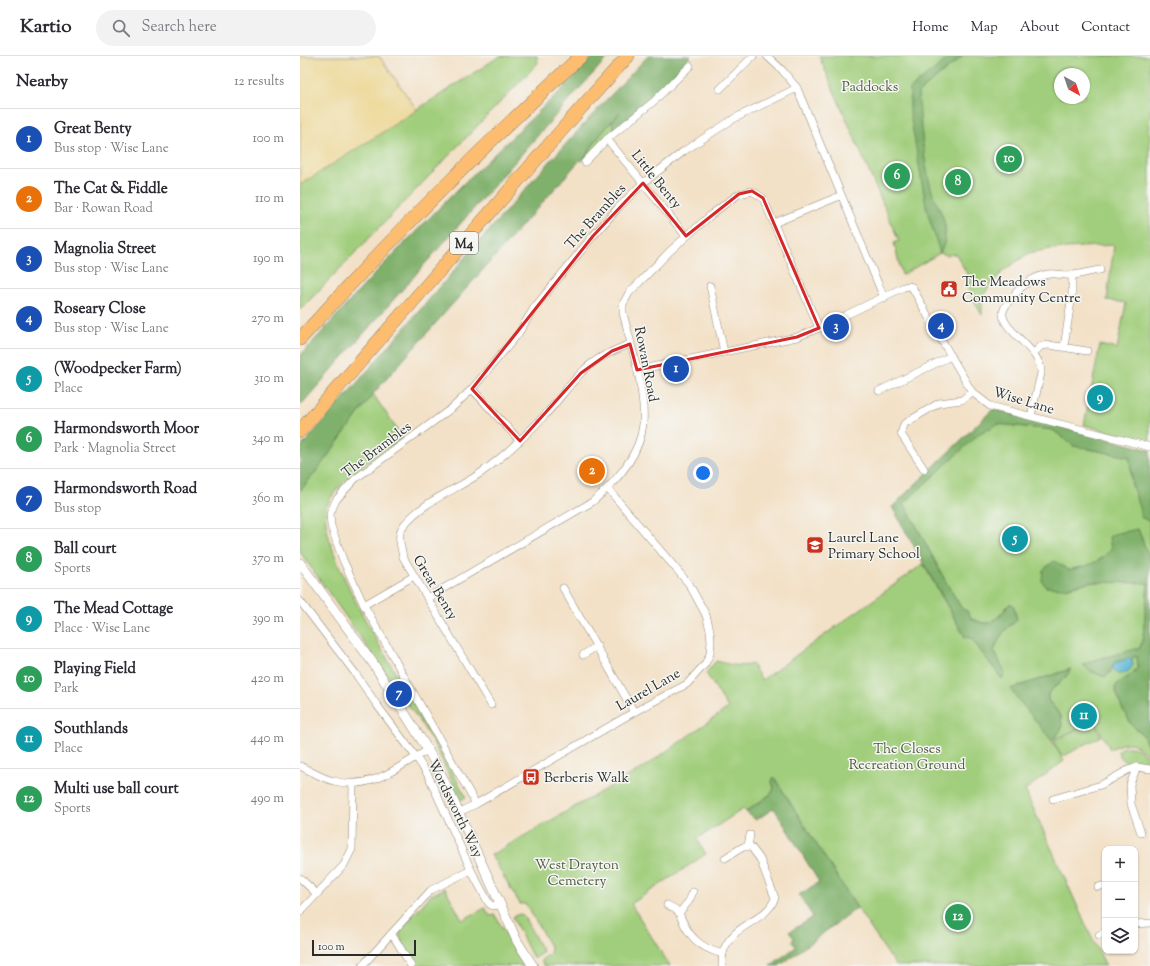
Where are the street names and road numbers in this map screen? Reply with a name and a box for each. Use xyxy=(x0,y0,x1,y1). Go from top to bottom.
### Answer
street label: Little Benty xyxy=(626,147,685,214)
street label: The Brambles xyxy=(561,180,632,255)
road number: M4 xyxy=(450,232,478,254)
street label: Rowan Road xyxy=(628,325,662,404)
street label: Wise Lane xyxy=(990,383,1057,421)
street label: The Brambles xyxy=(338,418,416,483)
street label: Great Benty xyxy=(407,552,462,624)
street label: Laurel Lane xyxy=(613,664,685,717)
street label: Wordsworth Way xyxy=(422,756,487,862)

